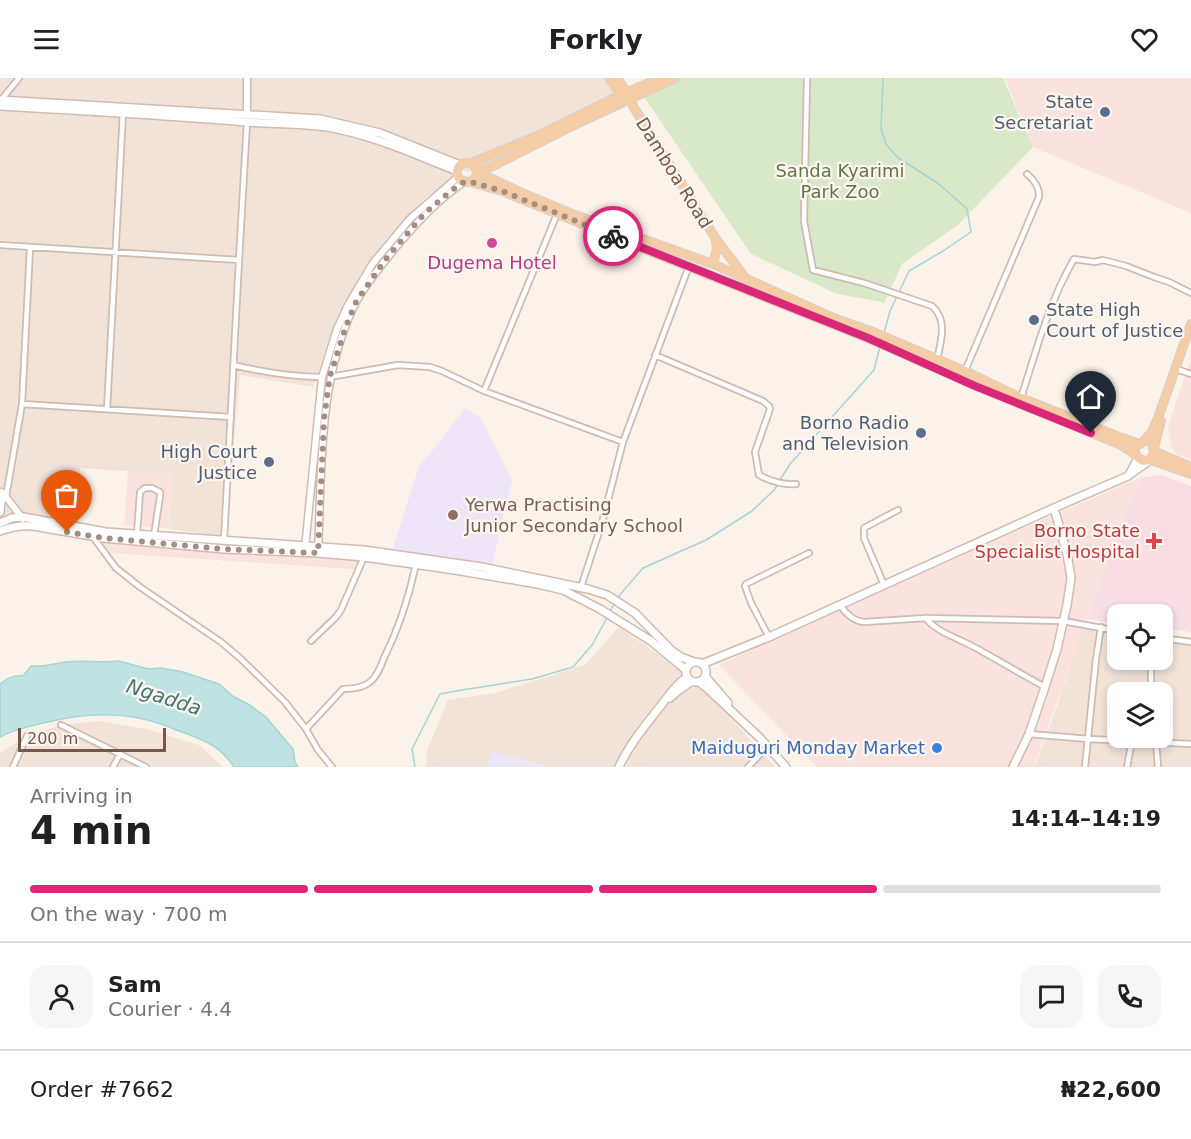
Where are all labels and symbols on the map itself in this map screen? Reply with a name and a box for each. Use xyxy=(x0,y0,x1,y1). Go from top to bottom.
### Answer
place label: State Secretariat xyxy=(994,91,1093,133)
marker: State Secretariat xyxy=(1098,105,1112,119)
street label: Damboa Road xyxy=(632,113,717,232)
park label: Sanda Kyarimi Park Zoo xyxy=(775,160,905,202)
courier xyxy=(583,206,643,266)
marker: Dugema Hotel xyxy=(485,236,499,250)
place label: Dugema Hotel xyxy=(427,252,557,273)
place label: State High Court of Justice xyxy=(1046,299,1183,341)
marker: State High Court of Justice xyxy=(1027,313,1041,327)
pin xyxy=(1065,371,1116,433)
place label: Borno Radio and Television xyxy=(782,412,909,454)
marker: Borno Radio and Television xyxy=(914,426,928,440)
place label: High Court Justice xyxy=(160,441,257,483)
marker: High Court Justice xyxy=(262,455,276,469)
pin xyxy=(41,470,92,532)
place label: Yerwa Practising Junior Secondary School xyxy=(464,494,683,536)
marker: Yerwa Practising Junior Secondary School xyxy=(446,508,460,522)
place label: Borno State Specialist Hospital xyxy=(975,520,1140,562)
marker: Borno State Specialist Hospital xyxy=(1145,532,1163,550)
water label: Ngadda xyxy=(123,674,205,720)
scale bar xyxy=(18,725,166,752)
place label: Maiduguri Monday Market xyxy=(691,737,925,758)
marker: Maiduguri Monday Market xyxy=(930,741,944,755)

